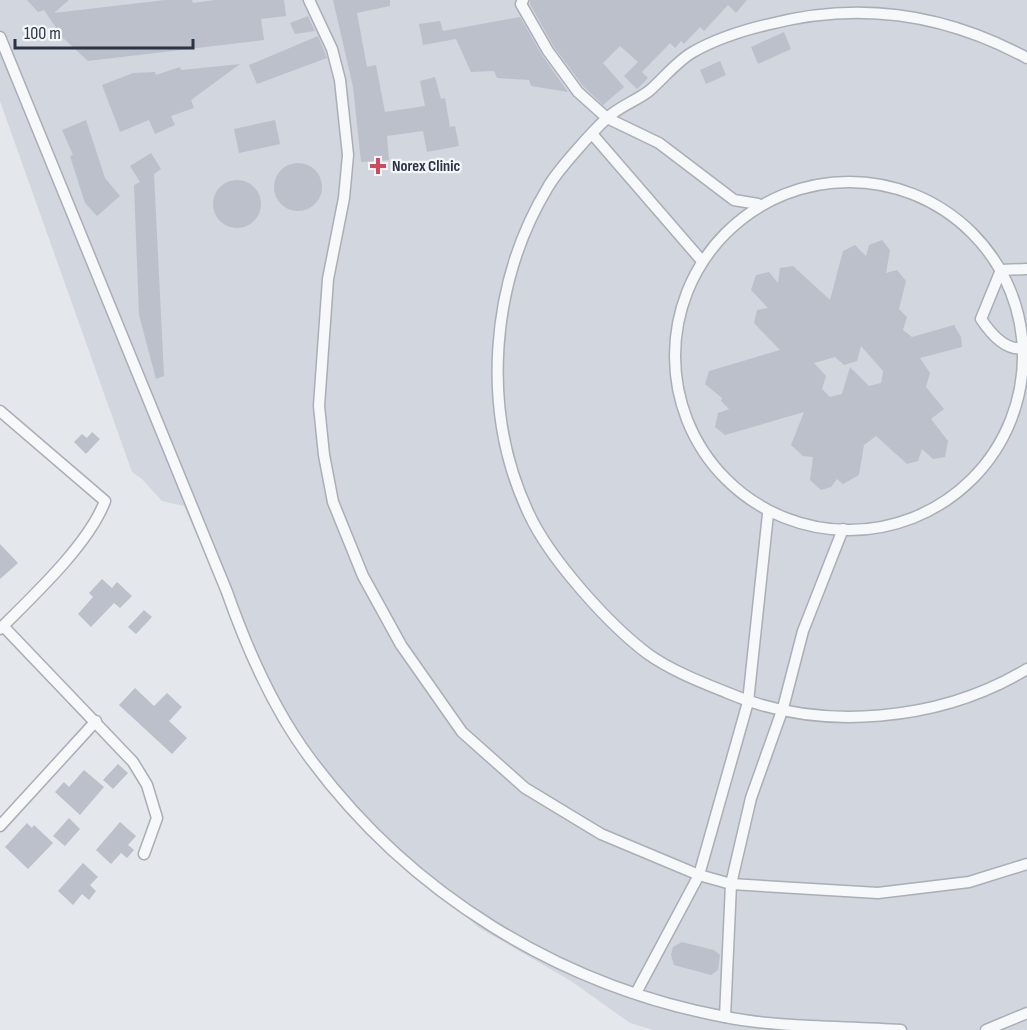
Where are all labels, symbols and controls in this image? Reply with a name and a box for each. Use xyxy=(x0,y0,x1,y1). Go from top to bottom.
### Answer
scale bar xyxy=(15,12,194,50)
text: 100 m xyxy=(24,23,61,44)
marker: Norex Clinic xyxy=(369,157,387,175)
place label: Norex Clinic xyxy=(392,157,460,176)

